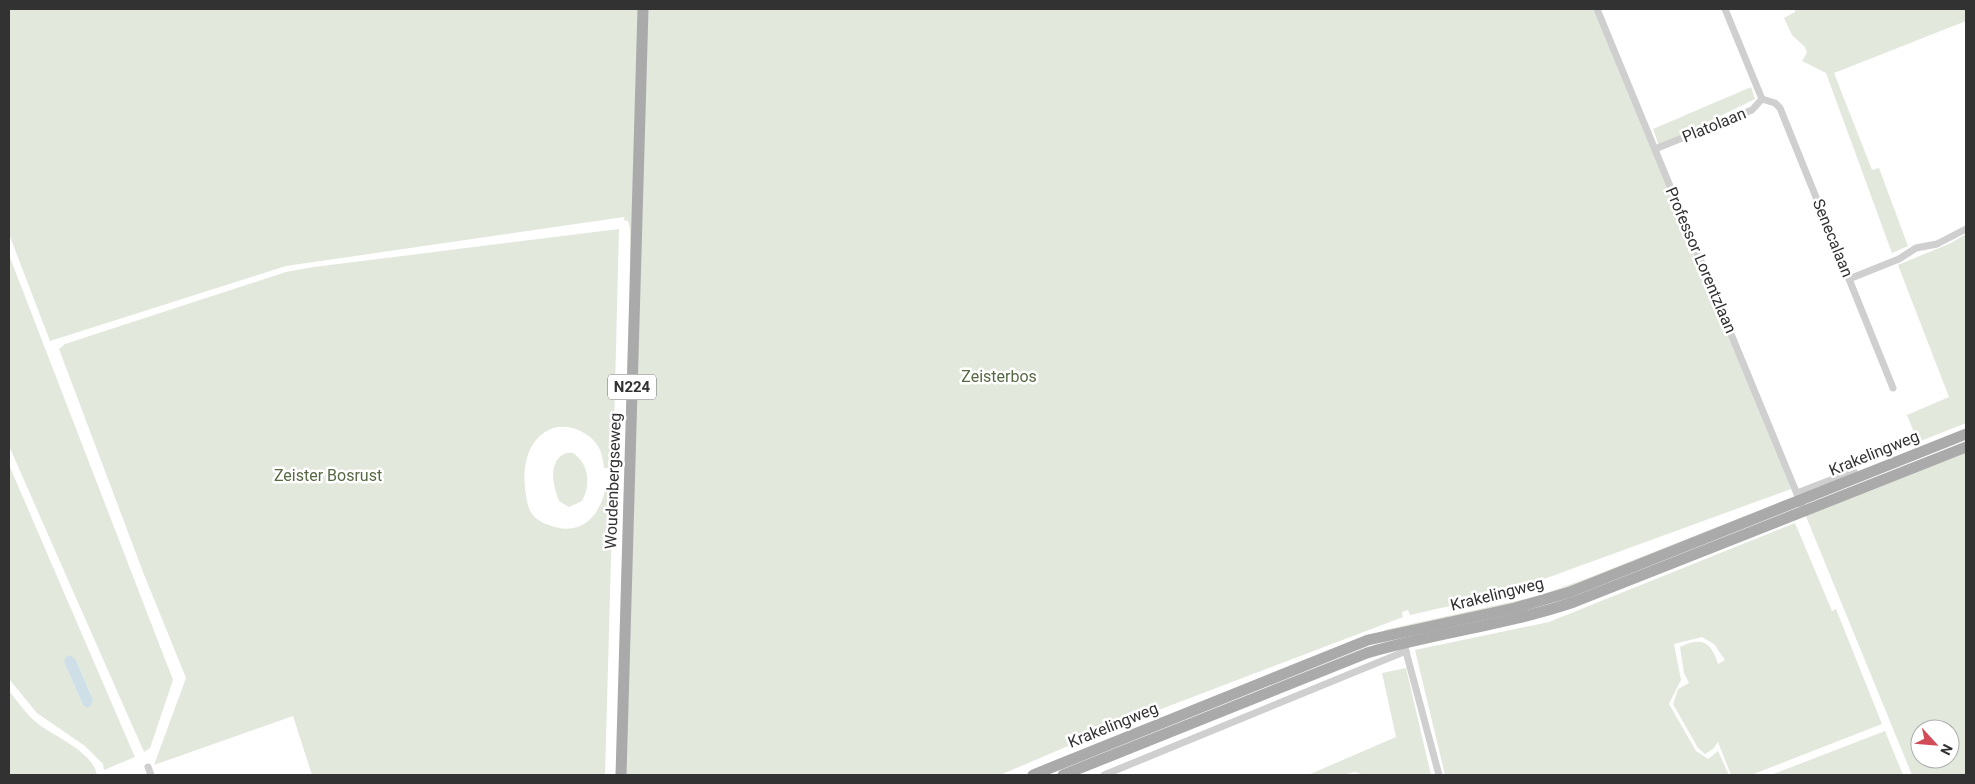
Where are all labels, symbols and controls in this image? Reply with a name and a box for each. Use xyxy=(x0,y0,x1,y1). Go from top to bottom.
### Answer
street label: Platolaan xyxy=(1679,104,1749,146)
street label: Professor Lorentzlaan xyxy=(1662,184,1740,336)
street label: Senecalaan xyxy=(1809,196,1857,280)
park label: Zeisterbos xyxy=(961,367,1037,386)
road number: N224 xyxy=(608,374,656,400)
street label: Woudenbergseweg xyxy=(601,413,625,549)
street label: Krakelingweg xyxy=(1826,426,1922,480)
park label: Zeister Bosrust xyxy=(274,466,382,485)
street label: Krakelingweg xyxy=(1448,573,1546,615)
street label: Krakelingweg xyxy=(1065,698,1161,752)
north arrow xyxy=(1910,719,1960,769)
text: N xyxy=(1937,742,1956,758)

